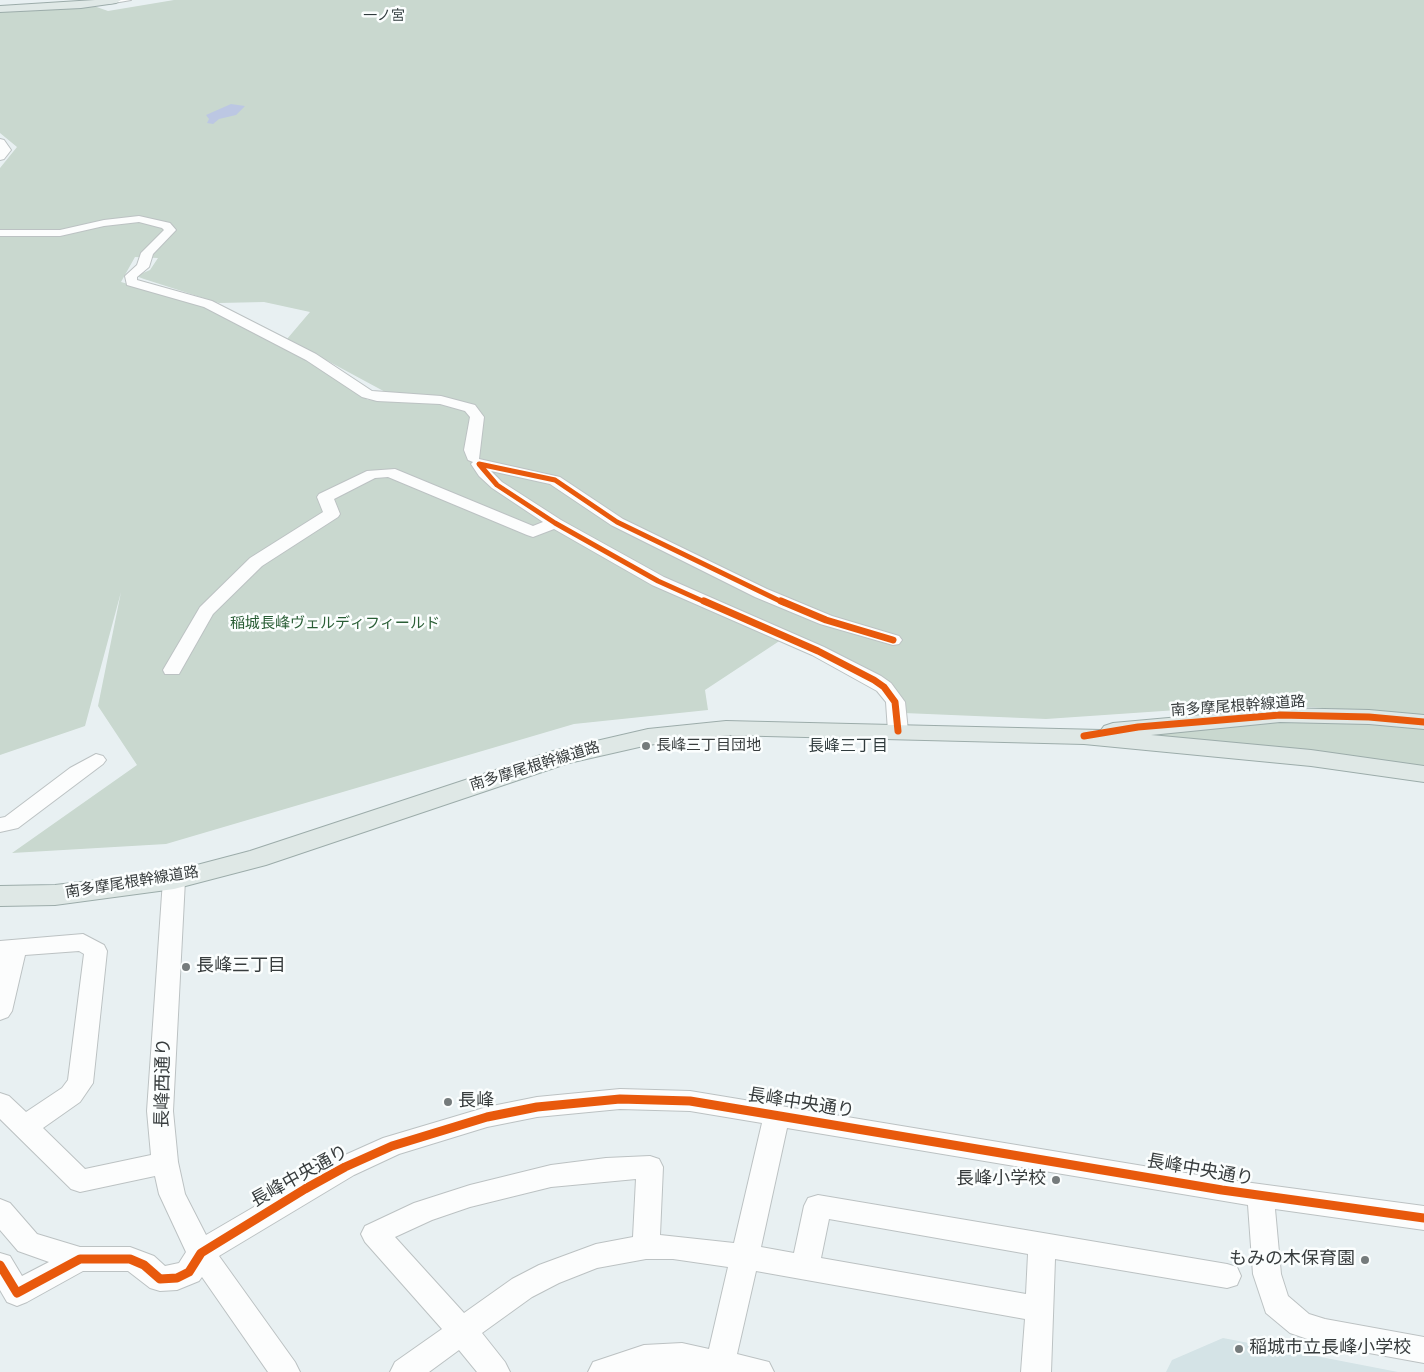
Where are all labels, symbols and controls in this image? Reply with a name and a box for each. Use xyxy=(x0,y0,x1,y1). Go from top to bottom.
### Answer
district label: 一ノ宮 xyxy=(363,9,405,25)
park label: 稲城長峰ヴェルディフィールド xyxy=(230,615,440,633)
street label: 南多摩尾根幹線道路 xyxy=(1170,693,1306,721)
place label: 長峰三丁目団地 xyxy=(656,737,761,755)
district label: 長峰三丁目 xyxy=(808,737,888,757)
street label: 南多摩尾根幹線道路 xyxy=(468,739,602,795)
marker: 長峰三丁目団地 xyxy=(640,740,652,752)
street label: 南多摩尾根幹線道路 xyxy=(64,864,200,902)
place label: 長峰三丁目 xyxy=(196,956,286,978)
marker: 長峰三丁目 xyxy=(180,961,192,973)
street label: 長峰西通り xyxy=(152,1038,176,1128)
street label: 長峰中央通り xyxy=(746,1085,856,1123)
place label: 長峰 xyxy=(458,1091,494,1113)
marker: 長峰 xyxy=(442,1096,454,1108)
street label: 長峰中央通り xyxy=(248,1141,352,1213)
street label: 長峰中央通り xyxy=(1145,1151,1255,1191)
place label: 長峰小学校 xyxy=(956,1169,1046,1191)
marker: 長峰小学校 xyxy=(1050,1174,1062,1186)
place label: もみの木保育園 xyxy=(1229,1249,1355,1271)
marker: もみの木保育園 xyxy=(1359,1254,1371,1266)
place label: 稲城市立長峰小学校 xyxy=(1249,1338,1411,1360)
marker: 稲城市立長峰小学校 xyxy=(1233,1343,1245,1355)

